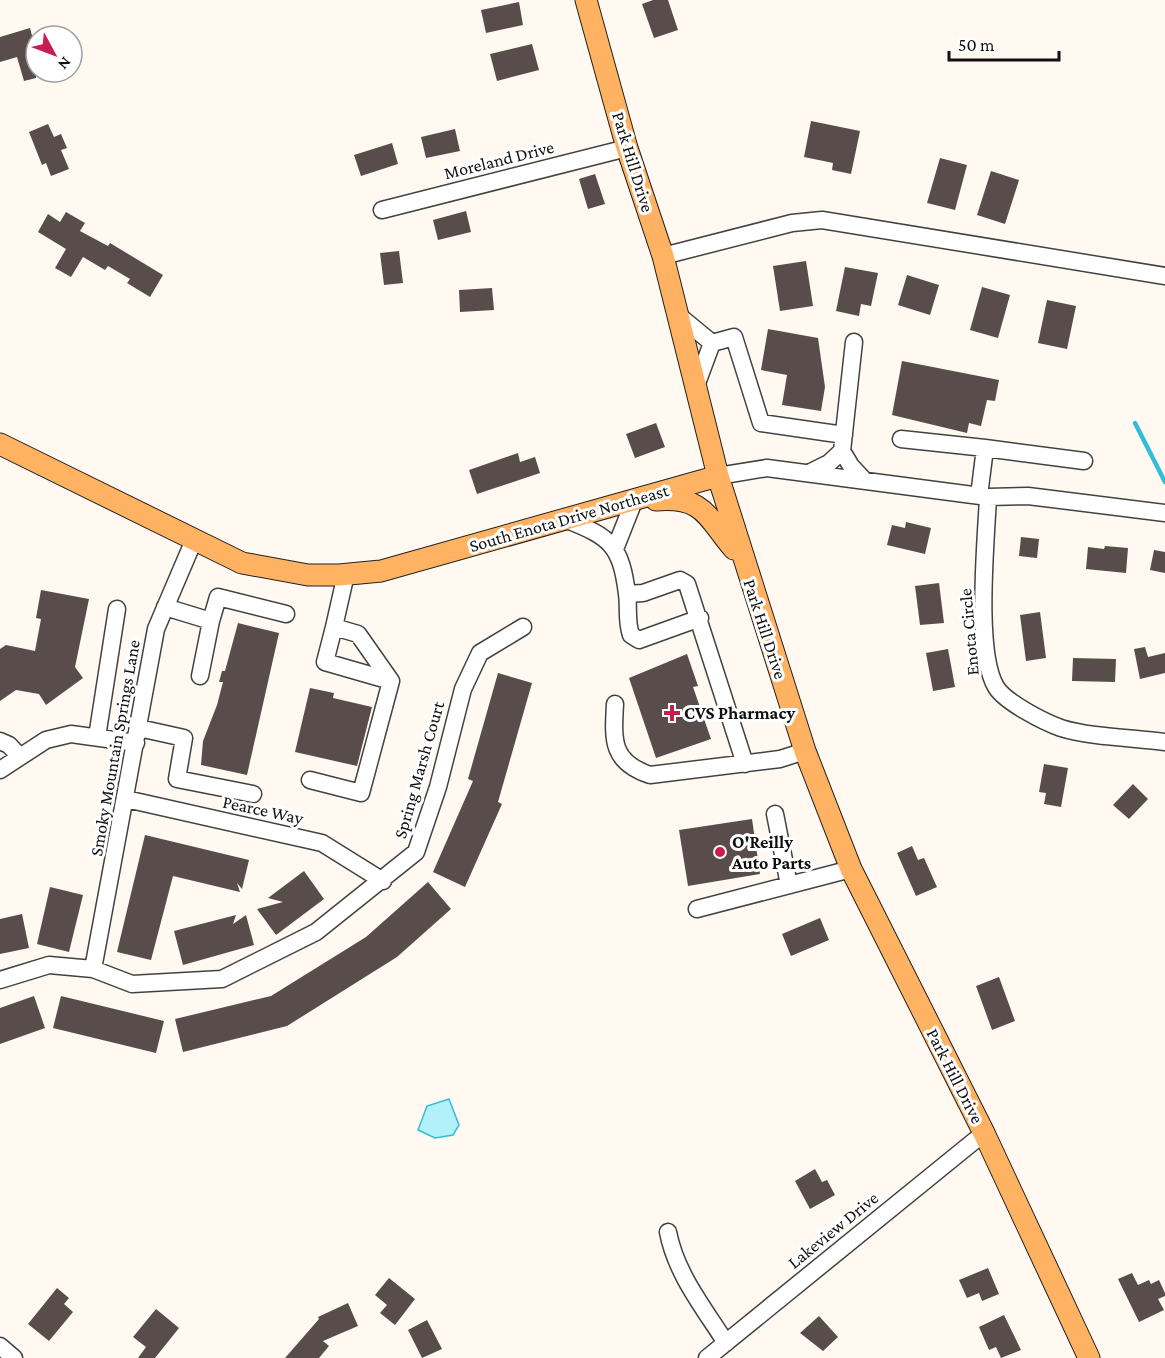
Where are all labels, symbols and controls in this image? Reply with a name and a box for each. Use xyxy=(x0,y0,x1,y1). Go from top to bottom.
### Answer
north arrow xyxy=(24,24,84,84)
scale bar xyxy=(949,24,1058,62)
text: 50 m xyxy=(958,35,995,55)
text: N xyxy=(55,54,75,73)
street label: Park Hill Drive xyxy=(608,109,658,215)
street label: Moreland Drive xyxy=(442,137,556,183)
street label: South Enota Drive Northeast xyxy=(467,480,672,556)
street label: Park Hill Drive xyxy=(739,577,791,682)
street label: Enota Circle xyxy=(955,588,983,676)
street label: Smoky Mountain Springs Lane xyxy=(86,638,144,858)
street label: Spring Marsh Court xyxy=(390,698,448,841)
place label: CVS Pharmacy xyxy=(684,703,795,723)
marker: CVS Pharmacy xyxy=(665,706,679,720)
street label: Pearce Way xyxy=(221,792,306,828)
place label: O'Reilly Auto Parts xyxy=(731,832,811,873)
marker: O'Reilly Auto Parts xyxy=(713,845,727,859)
street label: Park Hill Drive xyxy=(923,1025,988,1127)
street label: Lakeview Drive xyxy=(784,1187,882,1272)

